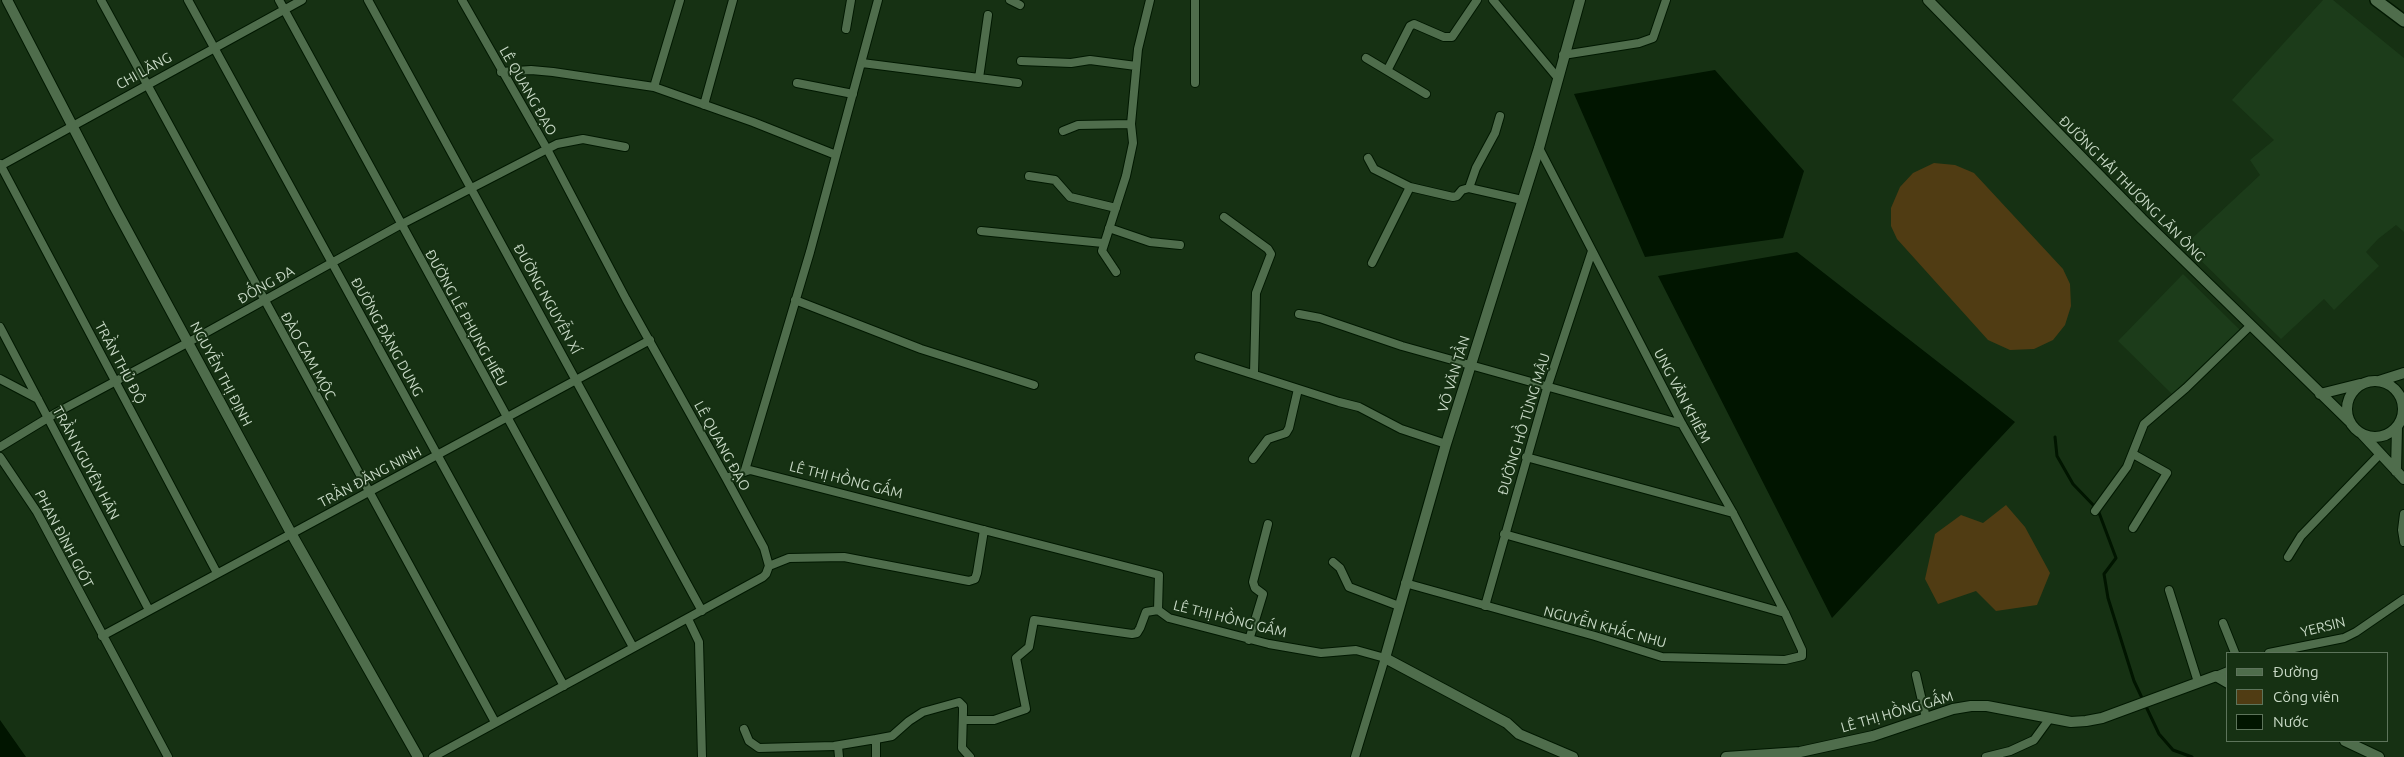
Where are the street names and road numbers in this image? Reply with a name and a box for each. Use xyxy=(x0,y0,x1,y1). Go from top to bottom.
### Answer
street label: LÊ QUANG ĐẠO xyxy=(496,44,560,138)
street label: CHI LĂNG xyxy=(113,49,175,93)
street label: ĐƯỜNG HẢI THƯỢNG LÃN ÔNG xyxy=(2055,112,2209,266)
street label: ĐƯỜNG NGUYỄN XÍ xyxy=(510,241,584,357)
street label: ĐƯỜNG LÊ PHỤNG HIỂU xyxy=(421,247,511,389)
street label: ĐỐNG ĐA xyxy=(235,263,297,307)
street label: ĐƯỜNG ĐẶNG DUNG xyxy=(347,275,427,399)
street label: ĐÀO CAM MỘC xyxy=(277,309,339,403)
street label: TRẦN THỦ ĐỘ xyxy=(91,319,149,407)
street label: NGUYỄN THỊ ĐỊNH xyxy=(186,319,256,429)
street label: VÕ VĂN TẦN xyxy=(1434,334,1474,414)
street label: UNG VĂN KHIÊM xyxy=(1650,346,1714,446)
street label: ĐƯỜNG HỒ TÙNG MẬU xyxy=(1494,351,1554,497)
street label: LÊ QUANG ĐẠO xyxy=(690,398,754,494)
street label: TRẦN NGUYÊN HÃN xyxy=(49,403,123,523)
street label: TRẦN ĐĂNG NINH xyxy=(316,443,424,511)
street label: LÊ THỊ HỒNG GẤM xyxy=(788,458,904,502)
street label: PHAN ĐÌNH GIÓT xyxy=(31,487,97,591)
street label: LÊ THỊ HỒNG GẤM xyxy=(1172,597,1288,641)
street label: NGUYỄN KHẮC NHU xyxy=(1542,603,1668,651)
street label: YERSIN xyxy=(2299,613,2347,641)
street label: LÊ THỊ HỒNG GẤM xyxy=(1839,688,1955,736)

